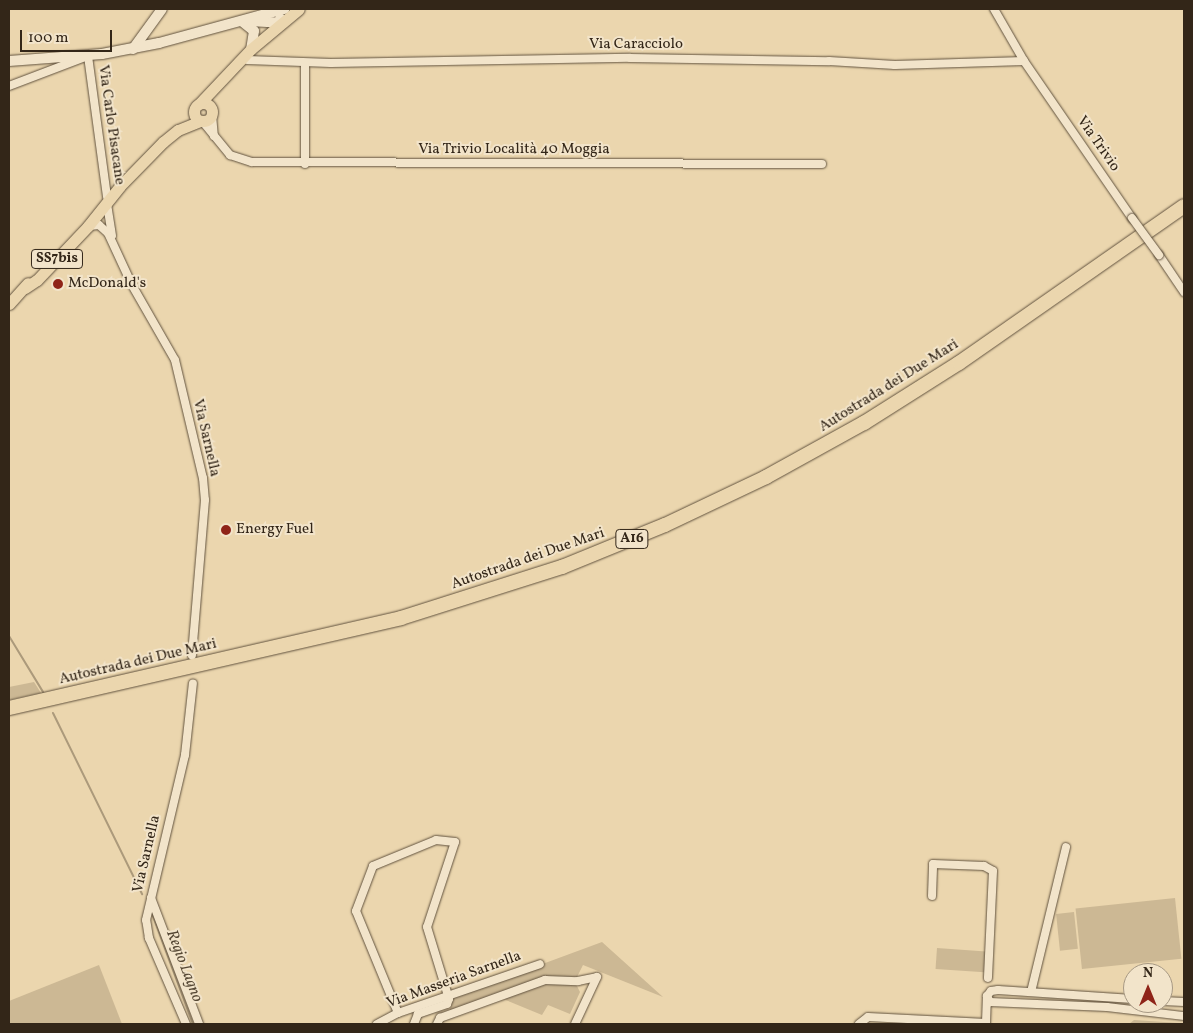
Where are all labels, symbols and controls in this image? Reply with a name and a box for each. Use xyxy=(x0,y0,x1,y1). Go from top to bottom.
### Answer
scale bar xyxy=(22,20,115,52)
text: 100 m xyxy=(28,28,68,49)
street label: Via Caracciolo xyxy=(589,36,683,54)
street label: Via Carlo Pisacane xyxy=(94,64,128,186)
street label: Via Trivio xyxy=(1072,113,1124,175)
street label: Via Trivio Località 40 Moggia xyxy=(418,141,610,159)
road number: SS7bis xyxy=(31,248,83,270)
place label: McDonald's xyxy=(68,275,146,293)
marker: McDonald's xyxy=(52,278,64,290)
street label: Autostrada dei Due Mari xyxy=(816,336,962,436)
street label: Via Sarnella xyxy=(188,397,224,479)
place label: Energy Fuel xyxy=(236,521,314,539)
marker: Energy Fuel xyxy=(220,524,232,536)
street label: Autostrada dei Due Mari xyxy=(449,524,607,594)
road number: A16 xyxy=(614,528,650,550)
street label: Autostrada dei Due Mari xyxy=(58,635,218,689)
street label: Via Sarnella xyxy=(129,813,165,895)
water label: Regio Lagno xyxy=(161,927,207,1005)
street label: Via Masseria Sarnella xyxy=(384,947,524,1013)
north arrow xyxy=(1123,963,1173,1013)
text: N xyxy=(1143,964,1153,983)

